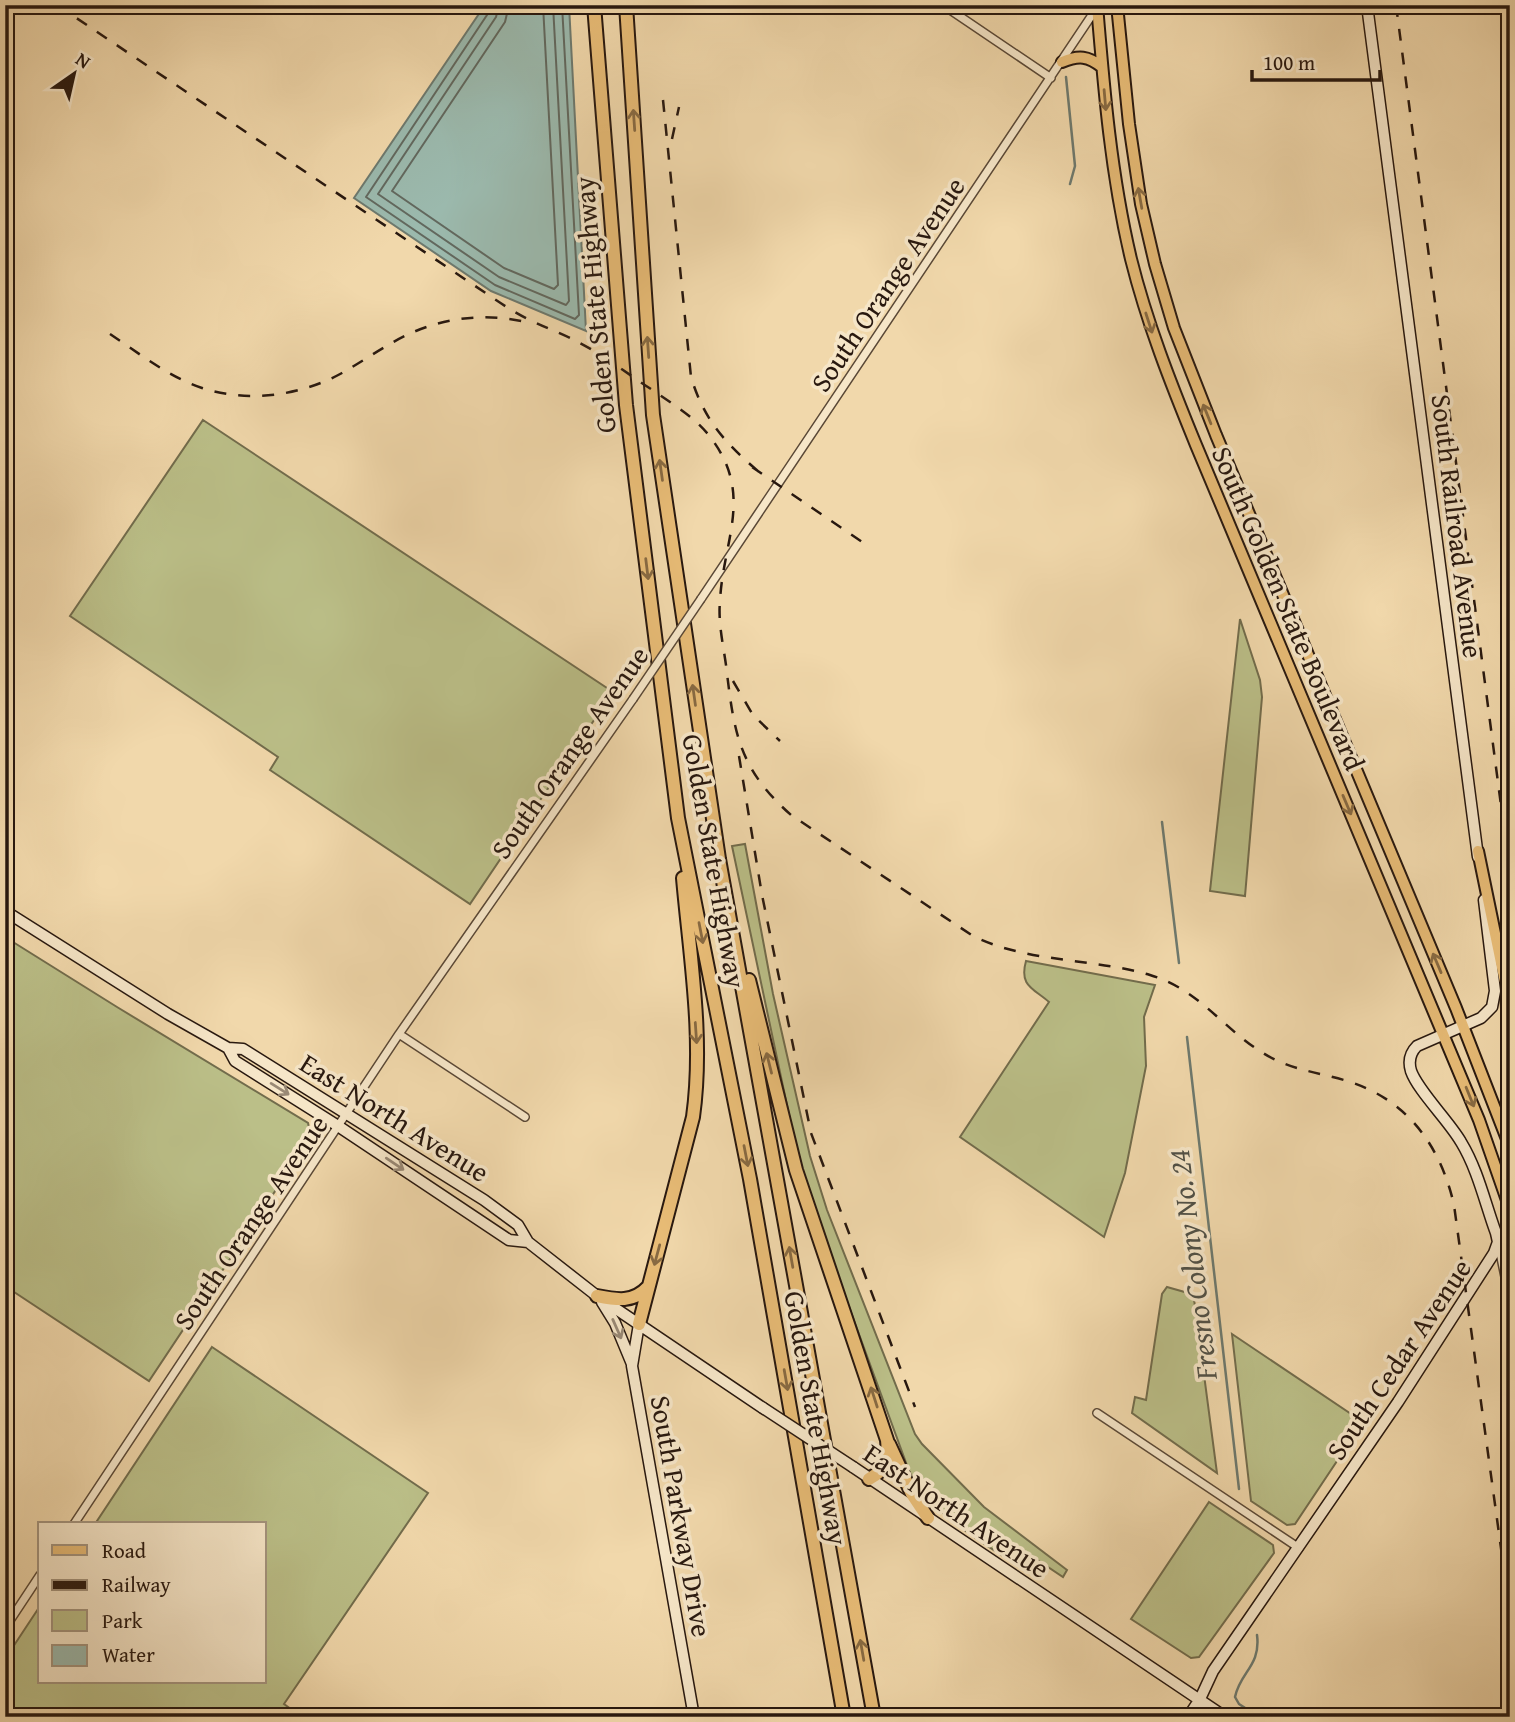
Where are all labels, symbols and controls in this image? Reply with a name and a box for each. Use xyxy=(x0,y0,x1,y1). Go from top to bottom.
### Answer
north arrow xyxy=(38,38,108,108)
scale bar xyxy=(1252,38,1380,82)
text: N xyxy=(70,45,97,75)
text: 100 m xyxy=(1263,47,1315,78)
one-way arrow xyxy=(1099,88,1112,111)
one-way arrow xyxy=(627,110,640,132)
street label: South Orange Avenue xyxy=(800,168,974,400)
street label: Golden State Highway xyxy=(562,175,626,435)
one-way arrow xyxy=(1132,187,1146,209)
one-way arrow xyxy=(1144,311,1157,333)
one-way arrow xyxy=(642,336,655,359)
street label: South Railroad Avenue xyxy=(1421,392,1495,660)
one-way arrow xyxy=(1200,404,1213,426)
street label: South Golden State Boulevard xyxy=(1202,440,1376,777)
one-way arrow xyxy=(654,459,667,482)
one-way arrow xyxy=(640,558,653,580)
street label: South Orange Avenue xyxy=(480,637,658,867)
one-way arrow xyxy=(688,684,701,707)
street label: Golden State Highway xyxy=(672,731,758,991)
one-way arrow xyxy=(1341,794,1354,815)
one-way arrow xyxy=(695,921,708,944)
one-way arrow xyxy=(1430,953,1443,974)
one-way arrow xyxy=(690,1021,703,1044)
street label: East North Avenue xyxy=(292,1042,498,1192)
one-way arrow xyxy=(762,1052,775,1075)
one-way arrow xyxy=(269,1083,289,1097)
one-way arrow xyxy=(1464,1086,1477,1107)
street label: South Orange Avenue xyxy=(163,1106,337,1338)
one-way arrow xyxy=(739,1144,753,1167)
water label: Fresno Colony No. 24 xyxy=(1156,1147,1228,1384)
one-way arrow xyxy=(385,1157,405,1171)
one-way arrow xyxy=(650,1244,663,1266)
one-way arrow xyxy=(784,1246,797,1269)
street label: South Cedar Avenue xyxy=(1315,1250,1481,1468)
street label: Golden State Highway xyxy=(774,1288,860,1548)
one-way arrow xyxy=(612,1319,625,1340)
one-way arrow xyxy=(779,1368,793,1391)
one-way arrow xyxy=(866,1386,879,1408)
street label: South Parkway Drive xyxy=(641,1392,723,1640)
street label: East North Avenue xyxy=(856,1432,1058,1588)
legend xyxy=(38,1522,266,1684)
text: Road xyxy=(102,1535,147,1566)
text: Railway xyxy=(102,1569,171,1600)
text: Park xyxy=(102,1605,143,1636)
text: Water xyxy=(102,1639,155,1670)
one-way arrow xyxy=(854,1639,868,1662)

